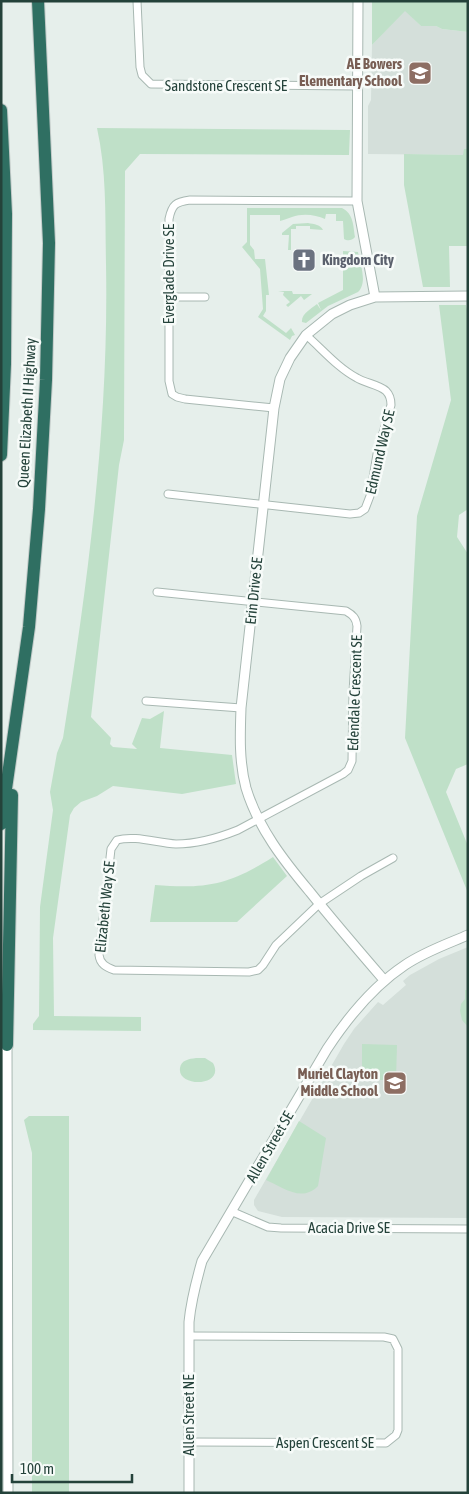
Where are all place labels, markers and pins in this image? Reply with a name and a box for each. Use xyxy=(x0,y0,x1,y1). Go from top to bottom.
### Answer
place label: AE Bowers Elementary School xyxy=(299,55,403,89)
school or university icon: AE Bowers Elementary School xyxy=(407,60,433,86)
church icon: Kingdom City xyxy=(291,247,317,273)
place label: Kingdom City xyxy=(322,251,395,268)
place label: Muriel Clayton Middle School xyxy=(298,1065,379,1099)
school or university icon: Muriel Clayton Middle School xyxy=(382,1070,408,1096)

